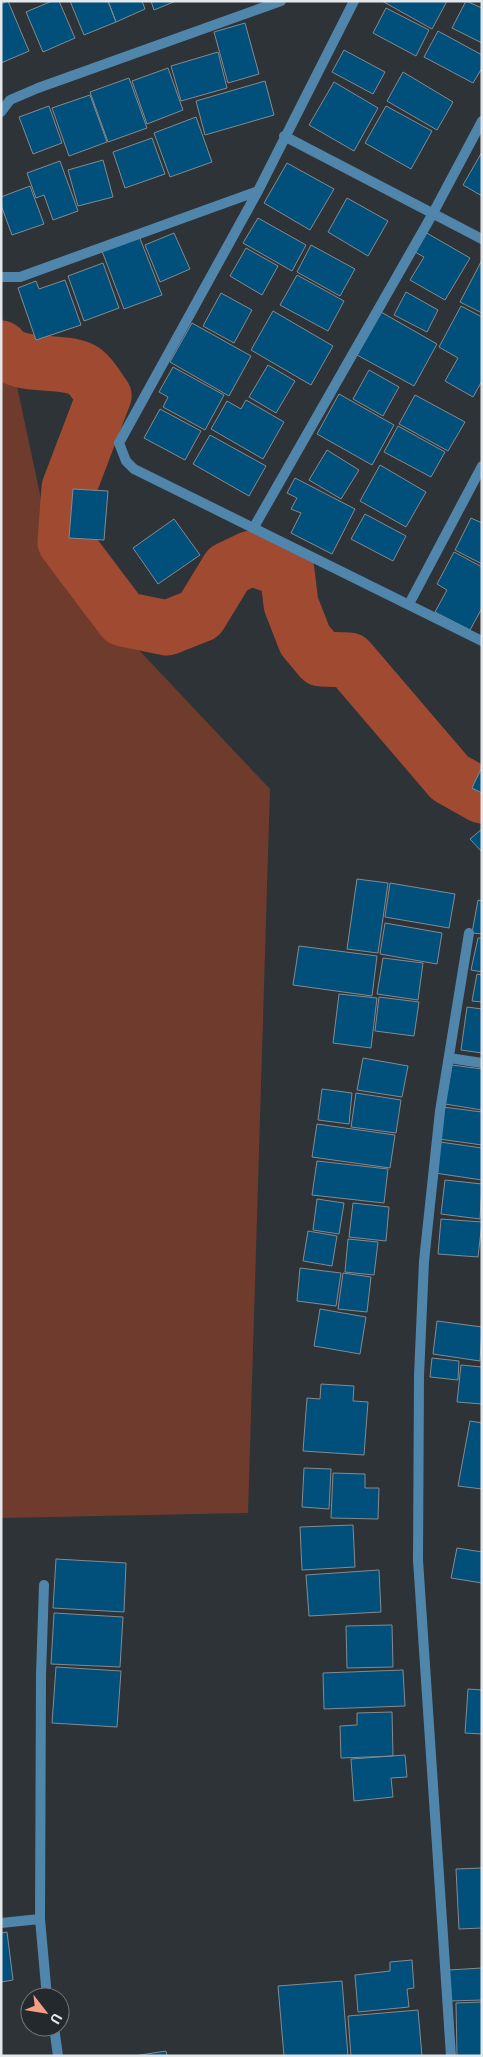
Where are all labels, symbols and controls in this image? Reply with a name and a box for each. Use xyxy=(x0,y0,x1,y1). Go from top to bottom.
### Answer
north arrow xyxy=(20,1987,70,2037)
text: U xyxy=(47,2011,65,2027)

